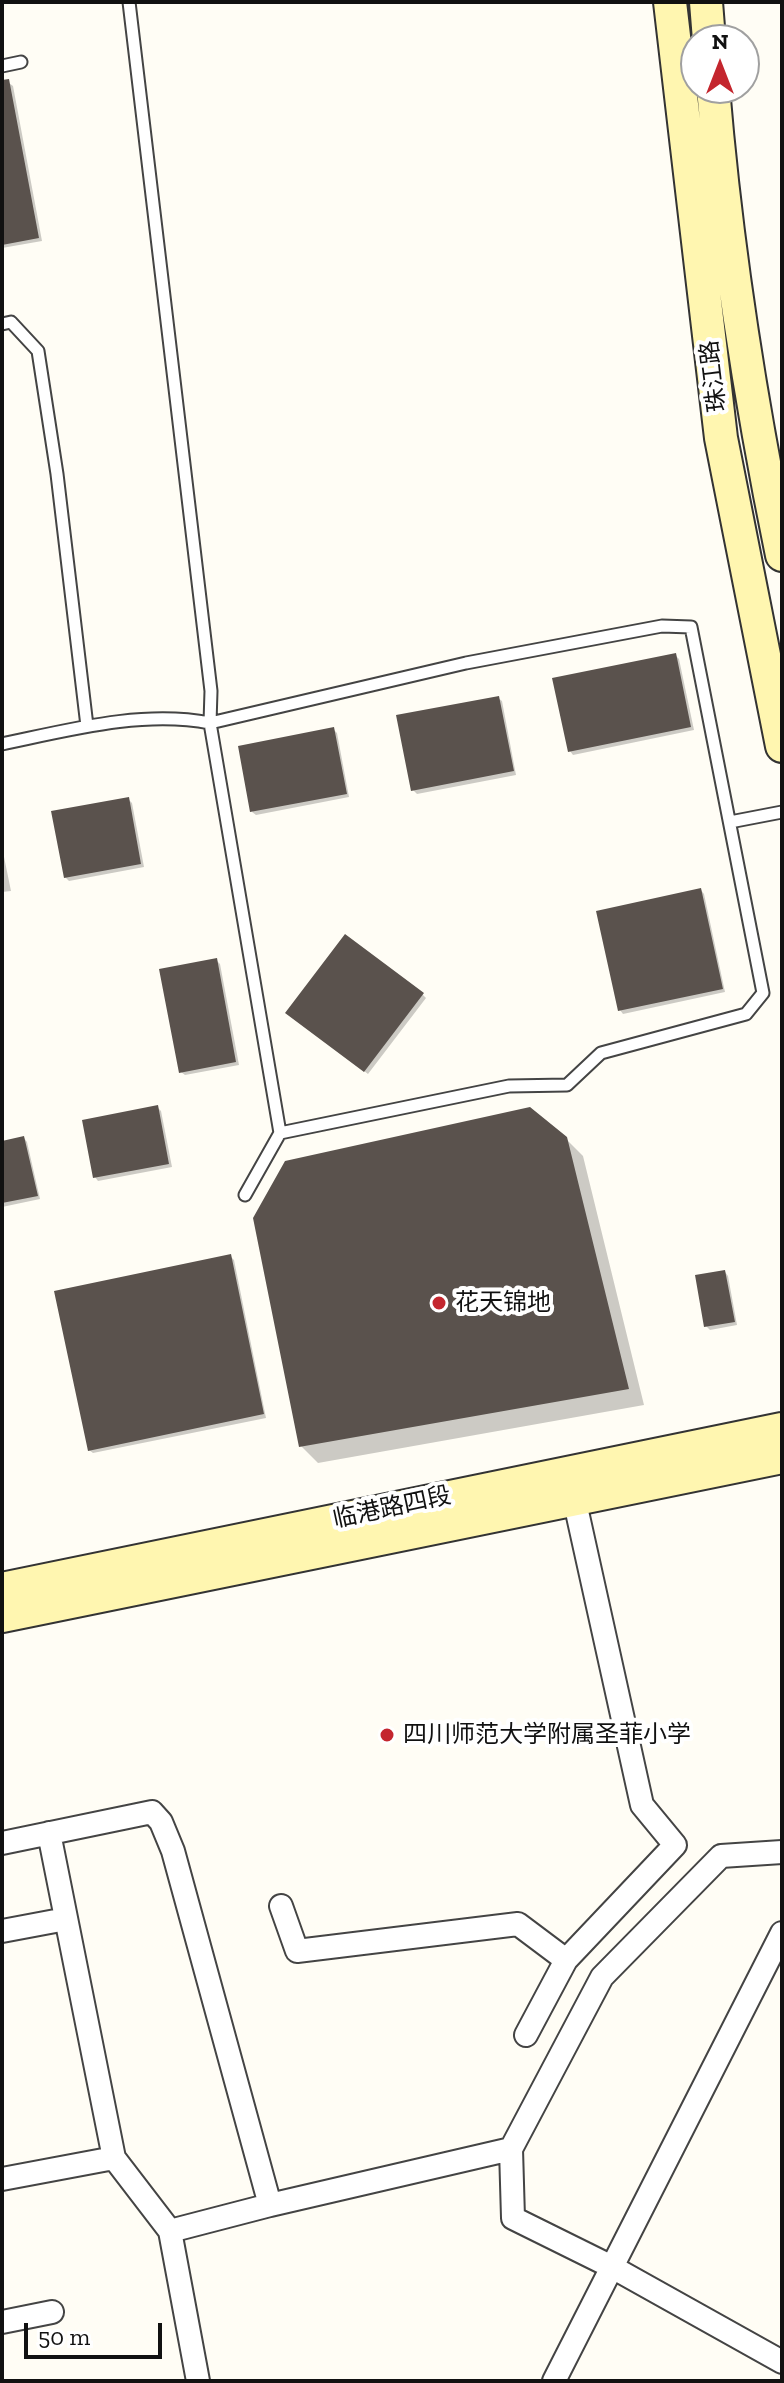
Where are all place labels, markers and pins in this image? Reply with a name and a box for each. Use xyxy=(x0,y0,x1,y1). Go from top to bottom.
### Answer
place label: 花天锦地 xyxy=(455,1289,551,1317)
marker: 花天锦地 xyxy=(430,1294,448,1312)
place label: 四川师范大学附属圣菲小学 xyxy=(403,1721,691,1749)
marker: 四川师范大学附属圣菲小学 xyxy=(378,1726,396,1744)

